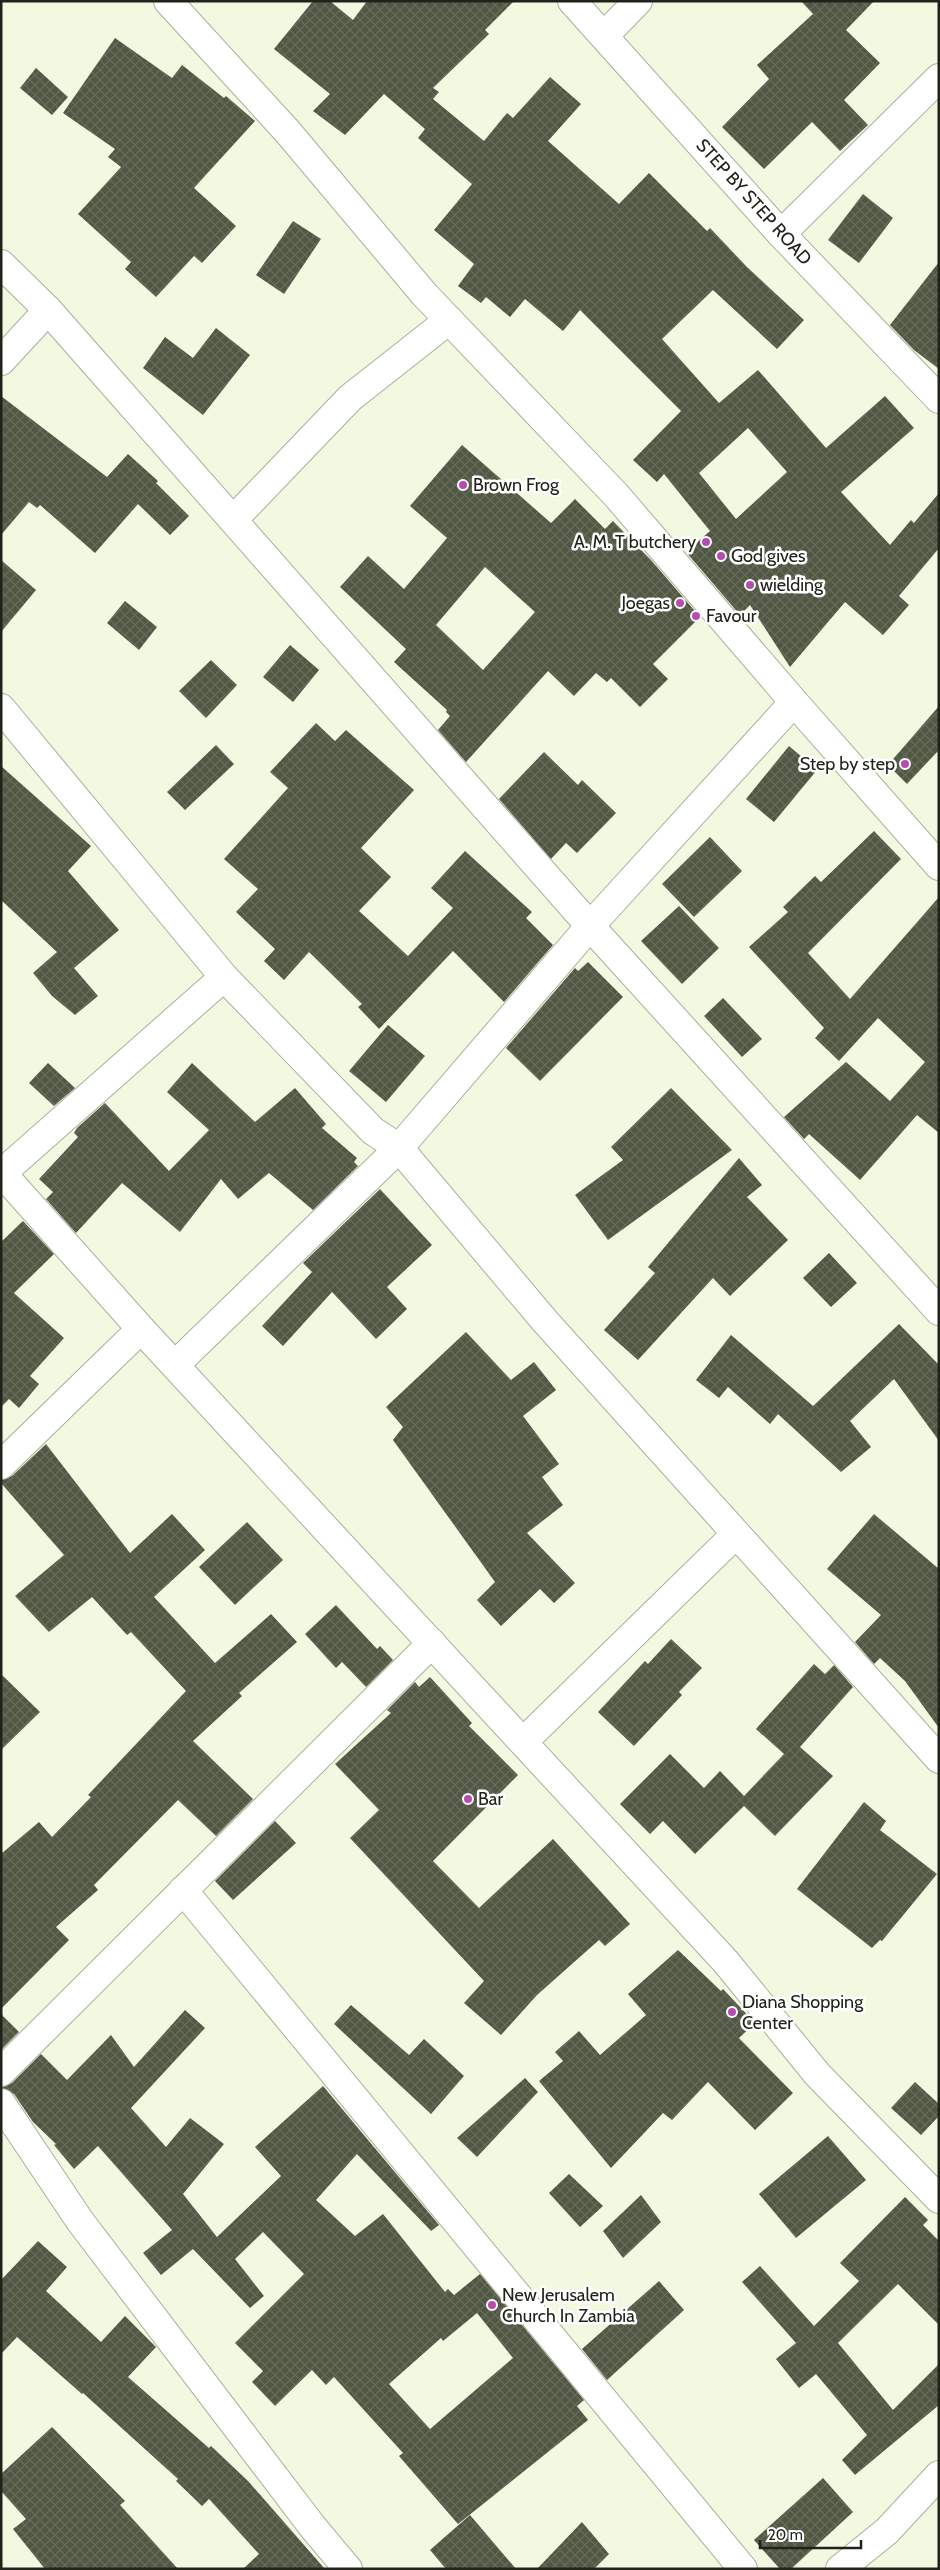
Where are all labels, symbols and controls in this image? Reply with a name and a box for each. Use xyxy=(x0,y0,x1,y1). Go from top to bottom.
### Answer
street label: STEP BY STEP ROAD xyxy=(692,134,816,270)
place label: Brown Frog xyxy=(473,474,560,496)
marker: Brown Frog xyxy=(457,479,469,491)
place label: A. M. T butchery xyxy=(574,531,696,553)
marker: A. M. T butchery xyxy=(700,536,712,548)
place label: God gives xyxy=(731,545,805,567)
marker: God gives xyxy=(715,550,727,562)
place label: wielding xyxy=(760,574,824,596)
marker: wielding xyxy=(744,579,756,591)
place label: Joegas xyxy=(620,592,670,614)
marker: Joegas xyxy=(674,597,686,609)
place label: Favour xyxy=(706,605,757,627)
marker: Favour xyxy=(690,610,702,622)
place label: Step by step xyxy=(800,753,895,775)
marker: Step by step xyxy=(899,758,911,770)
place label: Bar xyxy=(478,1788,503,1810)
marker: Bar xyxy=(462,1793,474,1805)
place label: Diana Shopping Center xyxy=(742,1991,864,2034)
marker: Diana Shopping Center xyxy=(726,2006,738,2018)
place label: New Jerusalem Church In Zambia xyxy=(502,2284,635,2327)
marker: New Jerusalem Church In Zambia xyxy=(486,2299,498,2311)
scale bar xyxy=(760,2518,861,2550)
text: 20 m xyxy=(768,2526,803,2544)

